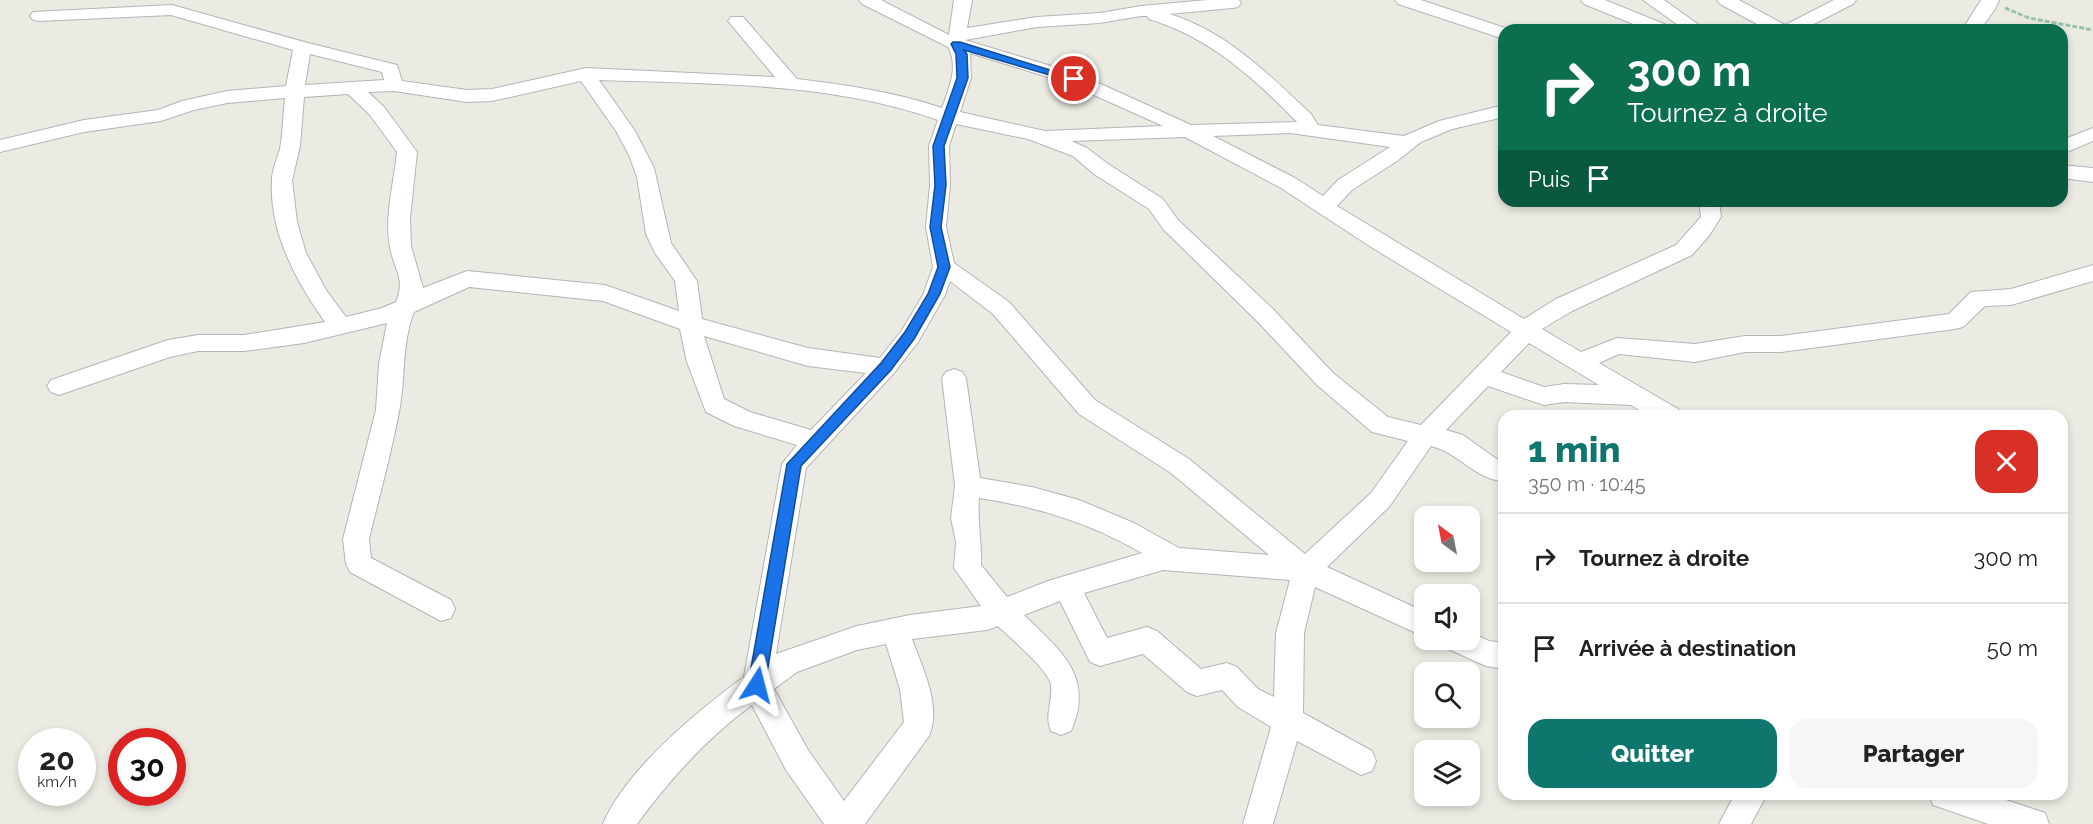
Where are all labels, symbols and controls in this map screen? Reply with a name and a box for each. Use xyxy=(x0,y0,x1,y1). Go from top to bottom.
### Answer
text: 300 m xyxy=(1627,47,1751,96)
icon: right xyxy=(1528,48,1606,126)
pin xyxy=(1048,53,1099,104)
icon: arrive xyxy=(1057,62,1090,95)
text: Tournez à droite xyxy=(1627,97,1828,128)
icon: arrive xyxy=(1582,162,1615,195)
text: Puis xyxy=(1528,166,1570,192)
text: 1 min xyxy=(1528,428,1620,470)
button: close xyxy=(1975,430,2038,493)
text: 350 m · 10:45 xyxy=(1528,472,1646,496)
north arrow xyxy=(1414,506,1480,572)
map controls xyxy=(1414,506,1480,806)
icon: right xyxy=(1528,542,1561,575)
text: Tournez à droite xyxy=(1579,545,1749,571)
text: 300 m xyxy=(1973,545,2038,571)
button: sound xyxy=(1414,584,1480,650)
icon: arrive xyxy=(1528,632,1561,665)
text: Arrivée à destination xyxy=(1579,635,1796,661)
text: 50 m xyxy=(1987,635,2038,661)
position arrow xyxy=(725,653,789,717)
button: search xyxy=(1414,662,1480,728)
button: Quitter xyxy=(1528,719,1777,788)
button: Partager xyxy=(1789,719,2038,788)
speed limit sign: 30 xyxy=(108,728,186,806)
button: layers xyxy=(1414,740,1480,806)
text: 20 xyxy=(39,742,75,777)
text: km/h xyxy=(37,773,77,791)

